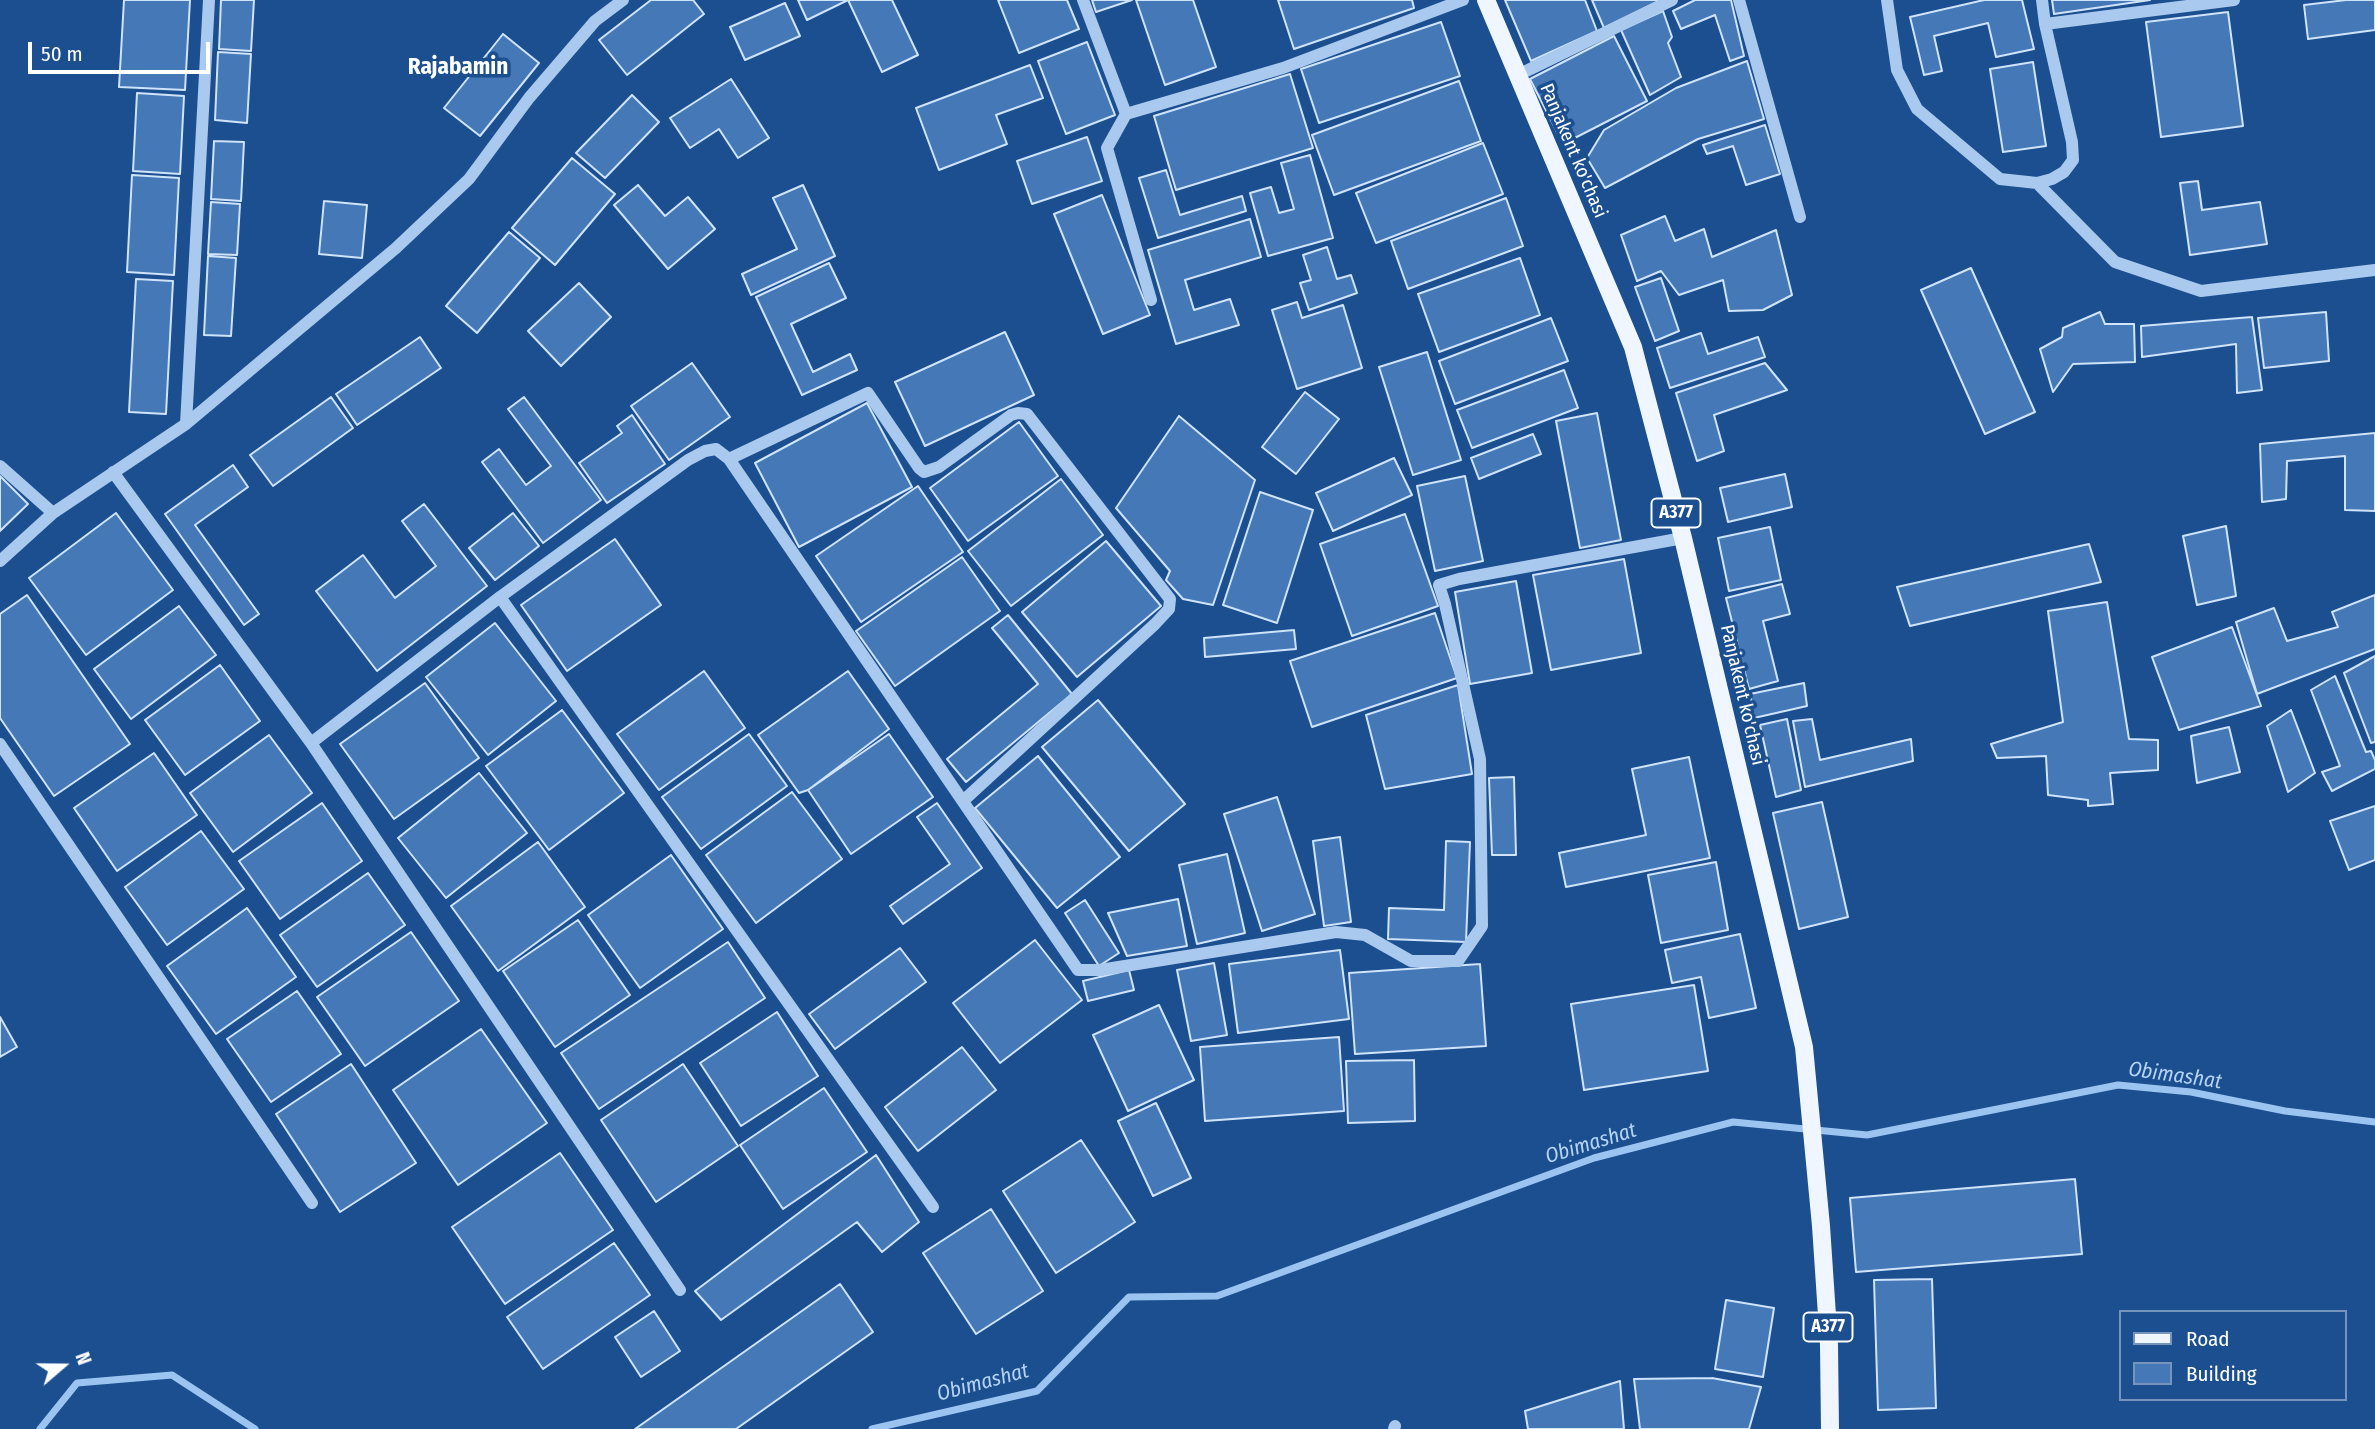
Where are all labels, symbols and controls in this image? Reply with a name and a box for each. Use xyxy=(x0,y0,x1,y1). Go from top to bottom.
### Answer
scale bar xyxy=(32,28,214,72)
text: 50 m xyxy=(41,41,83,67)
district label: Rajabamin xyxy=(408,54,508,82)
street label: Panjakent ko'chasi xyxy=(1534,81,1612,221)
road number: A377 xyxy=(1652,499,1700,528)
street label: Panjakent ko'chasi xyxy=(1715,623,1769,767)
water label: Obimashat xyxy=(2127,1057,2223,1095)
water label: Obimashat xyxy=(1542,1118,1640,1170)
legend xyxy=(2120,1310,2347,1401)
road number: A377 xyxy=(1804,1312,1853,1342)
text: Road xyxy=(2186,1326,2230,1352)
north arrow xyxy=(28,1331,98,1401)
text: N xyxy=(70,1349,96,1368)
water label: Obimashat xyxy=(934,1359,1032,1407)
text: Building xyxy=(2186,1361,2257,1387)

